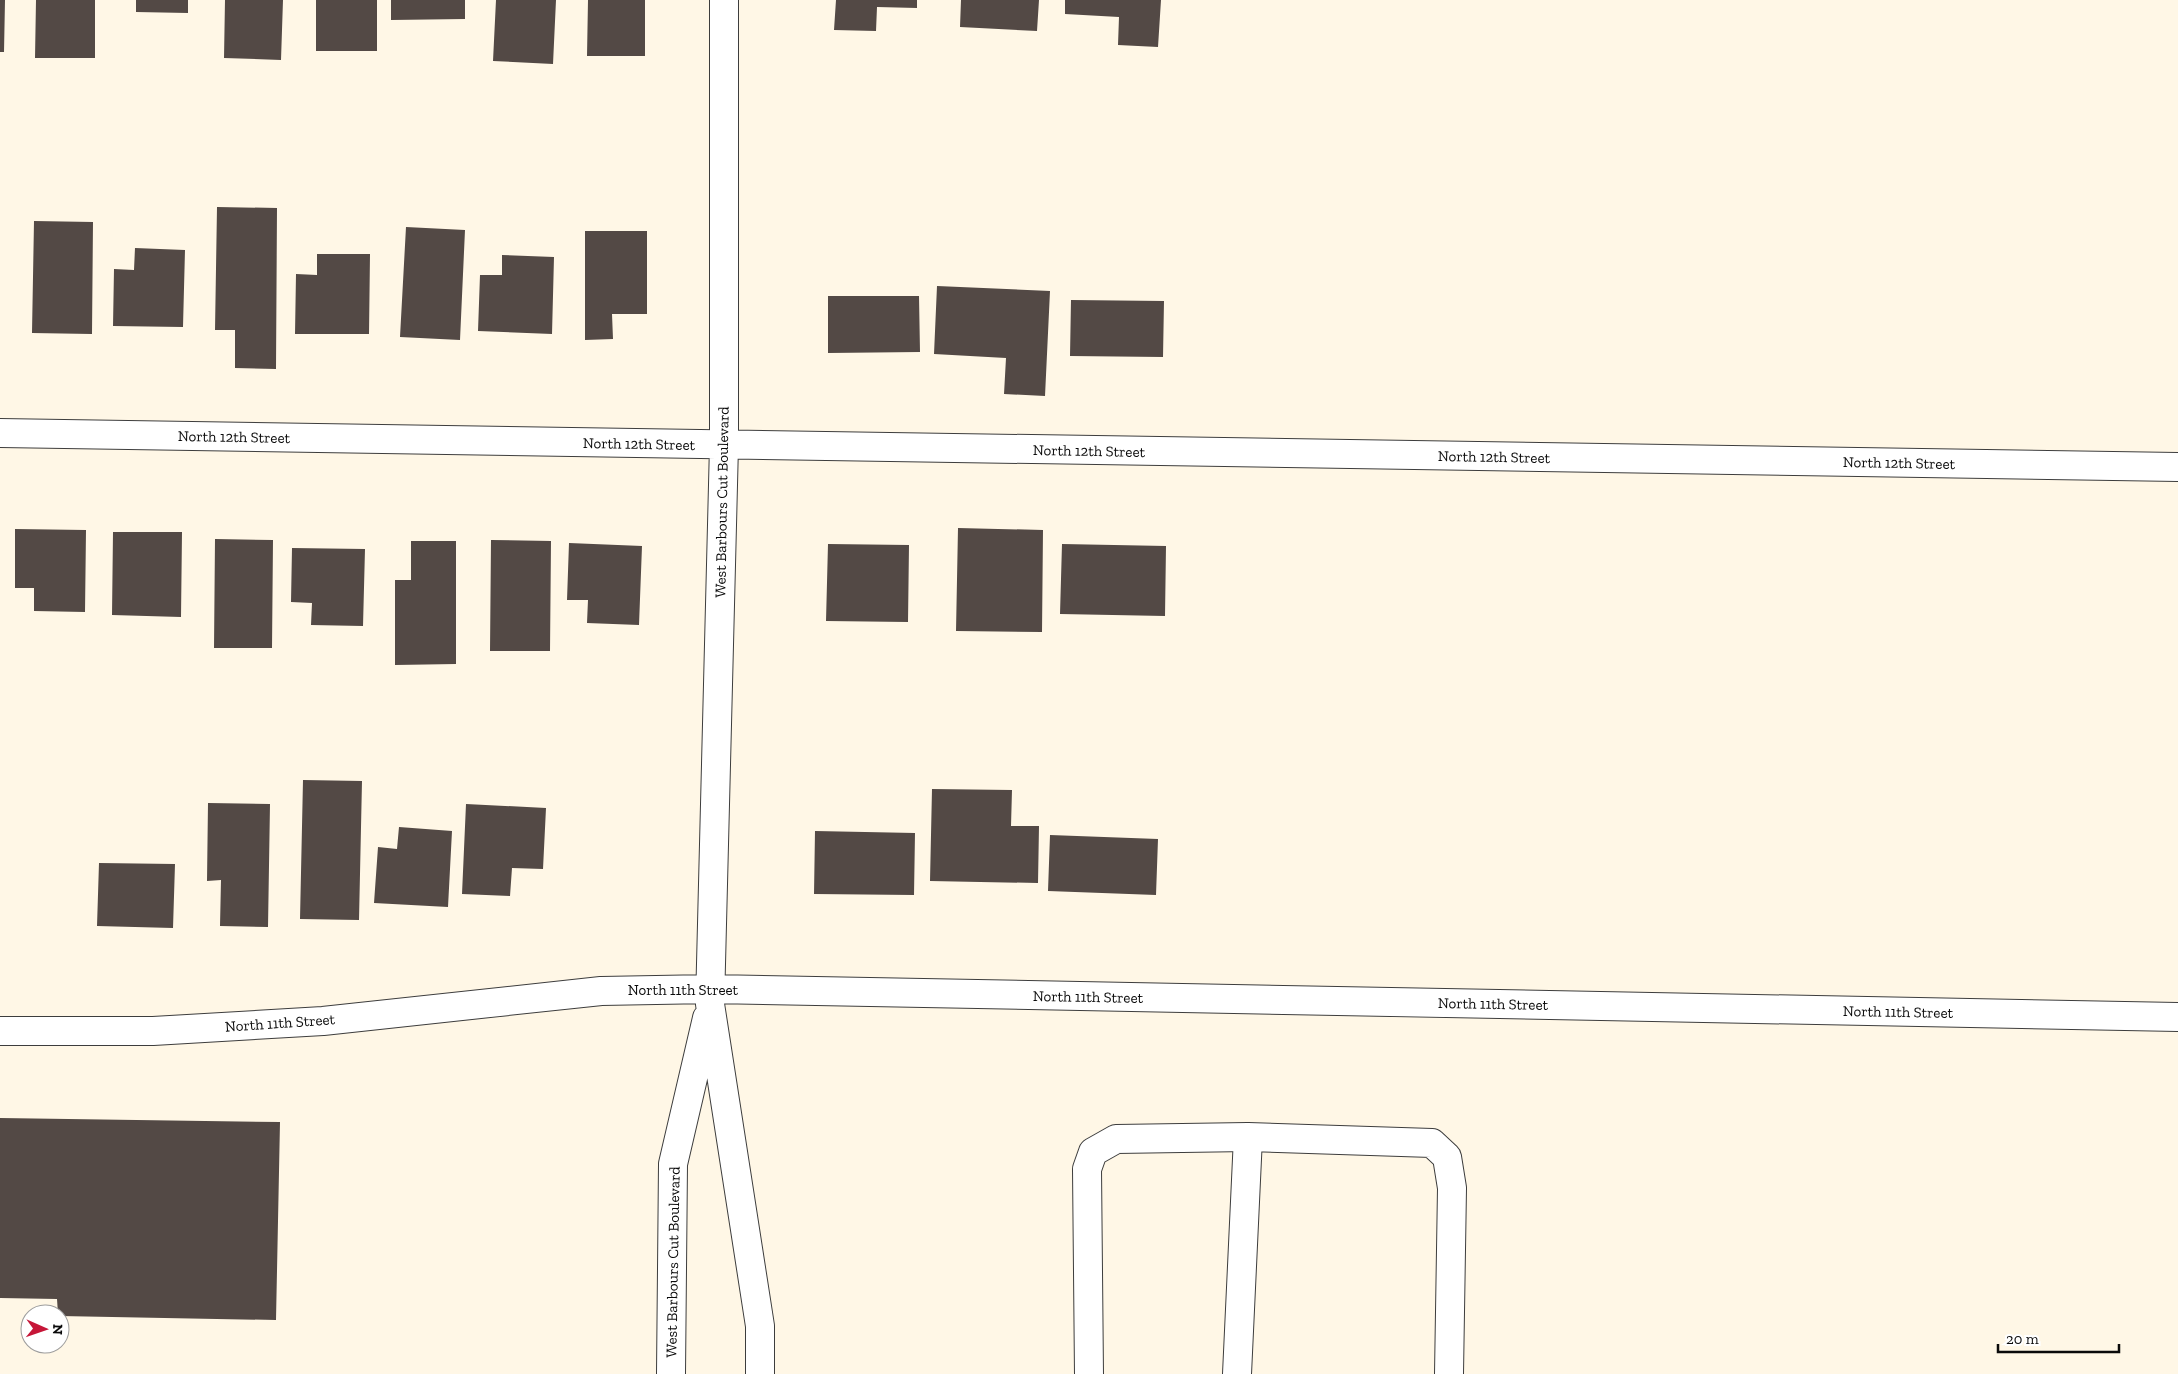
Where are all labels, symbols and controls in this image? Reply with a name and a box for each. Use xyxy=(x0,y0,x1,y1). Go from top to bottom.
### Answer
street label: West Barbours Cut Boulevard xyxy=(711,405,733,598)
street label: North 12th Street xyxy=(178,427,291,447)
street label: North 12th Street xyxy=(583,434,696,454)
street label: North 12th Street xyxy=(1033,441,1146,461)
street label: North 12th Street xyxy=(1438,447,1551,467)
street label: North 12th Street xyxy=(1843,453,1956,473)
street label: North 11th Street xyxy=(628,981,739,999)
street label: North 11th Street xyxy=(1033,987,1144,1007)
street label: North 11th Street xyxy=(1438,994,1549,1014)
street label: North 11th Street xyxy=(1843,1002,1954,1022)
street label: North 11th Street xyxy=(224,1010,336,1036)
street label: West Barbours Cut Boulevard xyxy=(662,1165,684,1358)
north arrow xyxy=(20,1304,70,1354)
scale bar xyxy=(1998,1322,2119,1354)
text: N xyxy=(49,1324,66,1335)
text: 20 m xyxy=(2006,1330,2039,1348)

